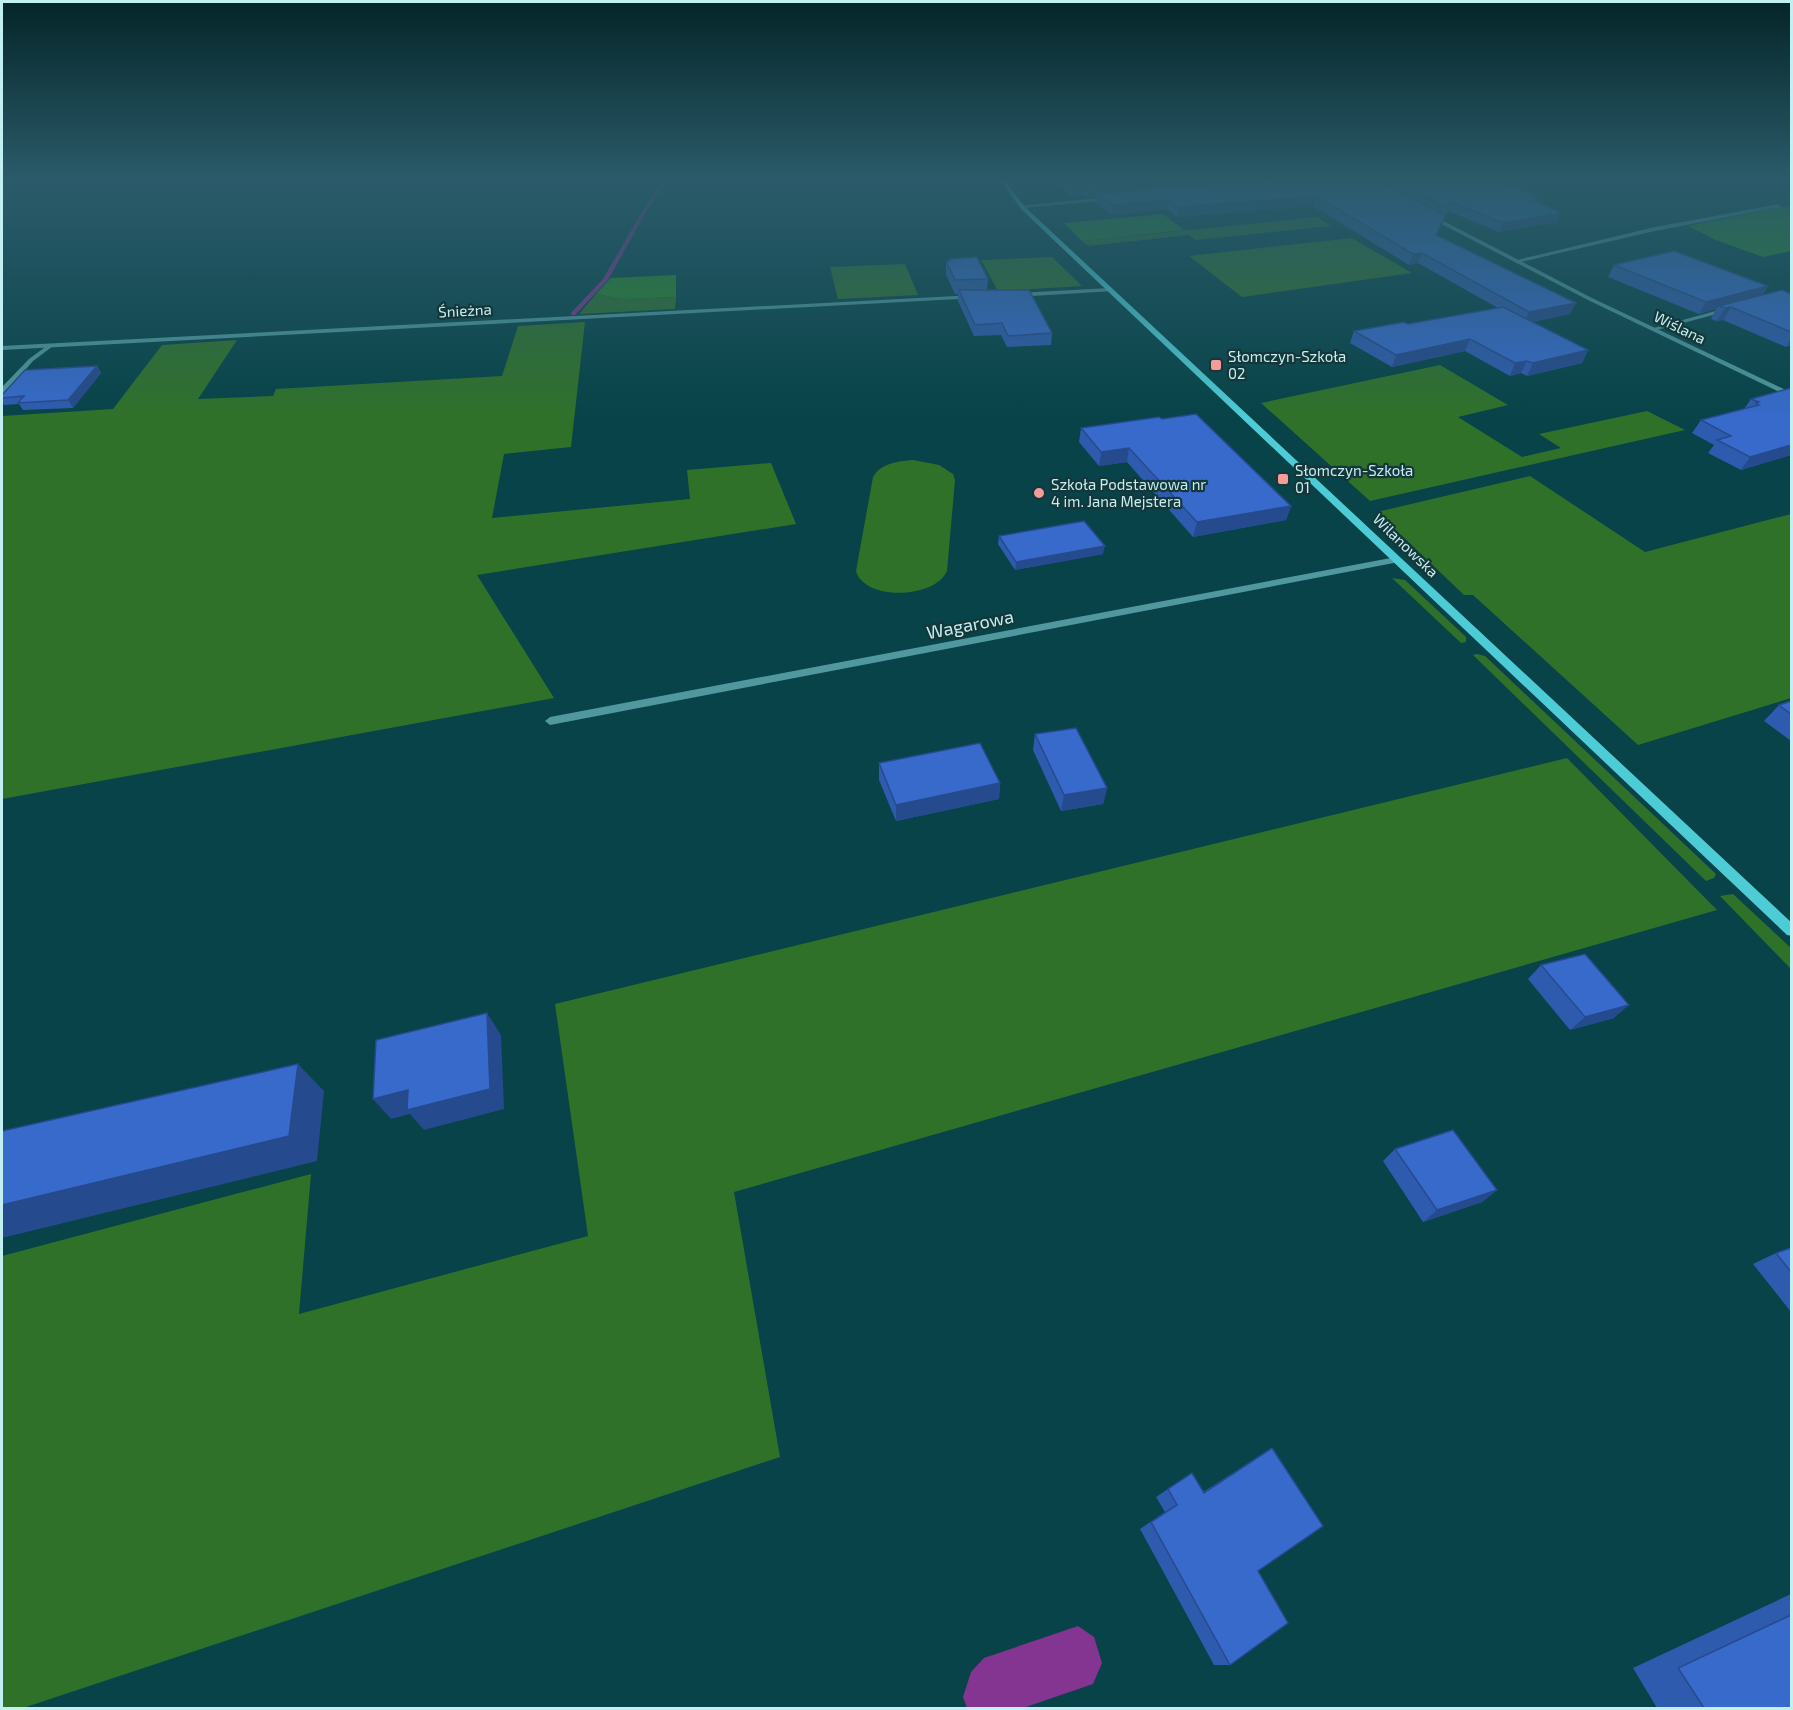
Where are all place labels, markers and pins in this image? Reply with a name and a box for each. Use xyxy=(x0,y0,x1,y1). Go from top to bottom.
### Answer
place label: Słomczyn-Szkoła 02 xyxy=(1228,347,1346,382)
marker: Słomczyn-Szkoła 02 xyxy=(1209,358,1223,372)
place label: Słomczyn-Szkoła 01 xyxy=(1295,461,1413,496)
marker: Słomczyn-Szkoła 01 xyxy=(1276,472,1290,486)
place label: Szkoła Podstawowa nr 4 im. Jana Mejstera xyxy=(1051,475,1206,511)
marker: Szkoła Podstawowa nr 4 im. Jana Mejstera xyxy=(1032,486,1046,500)

